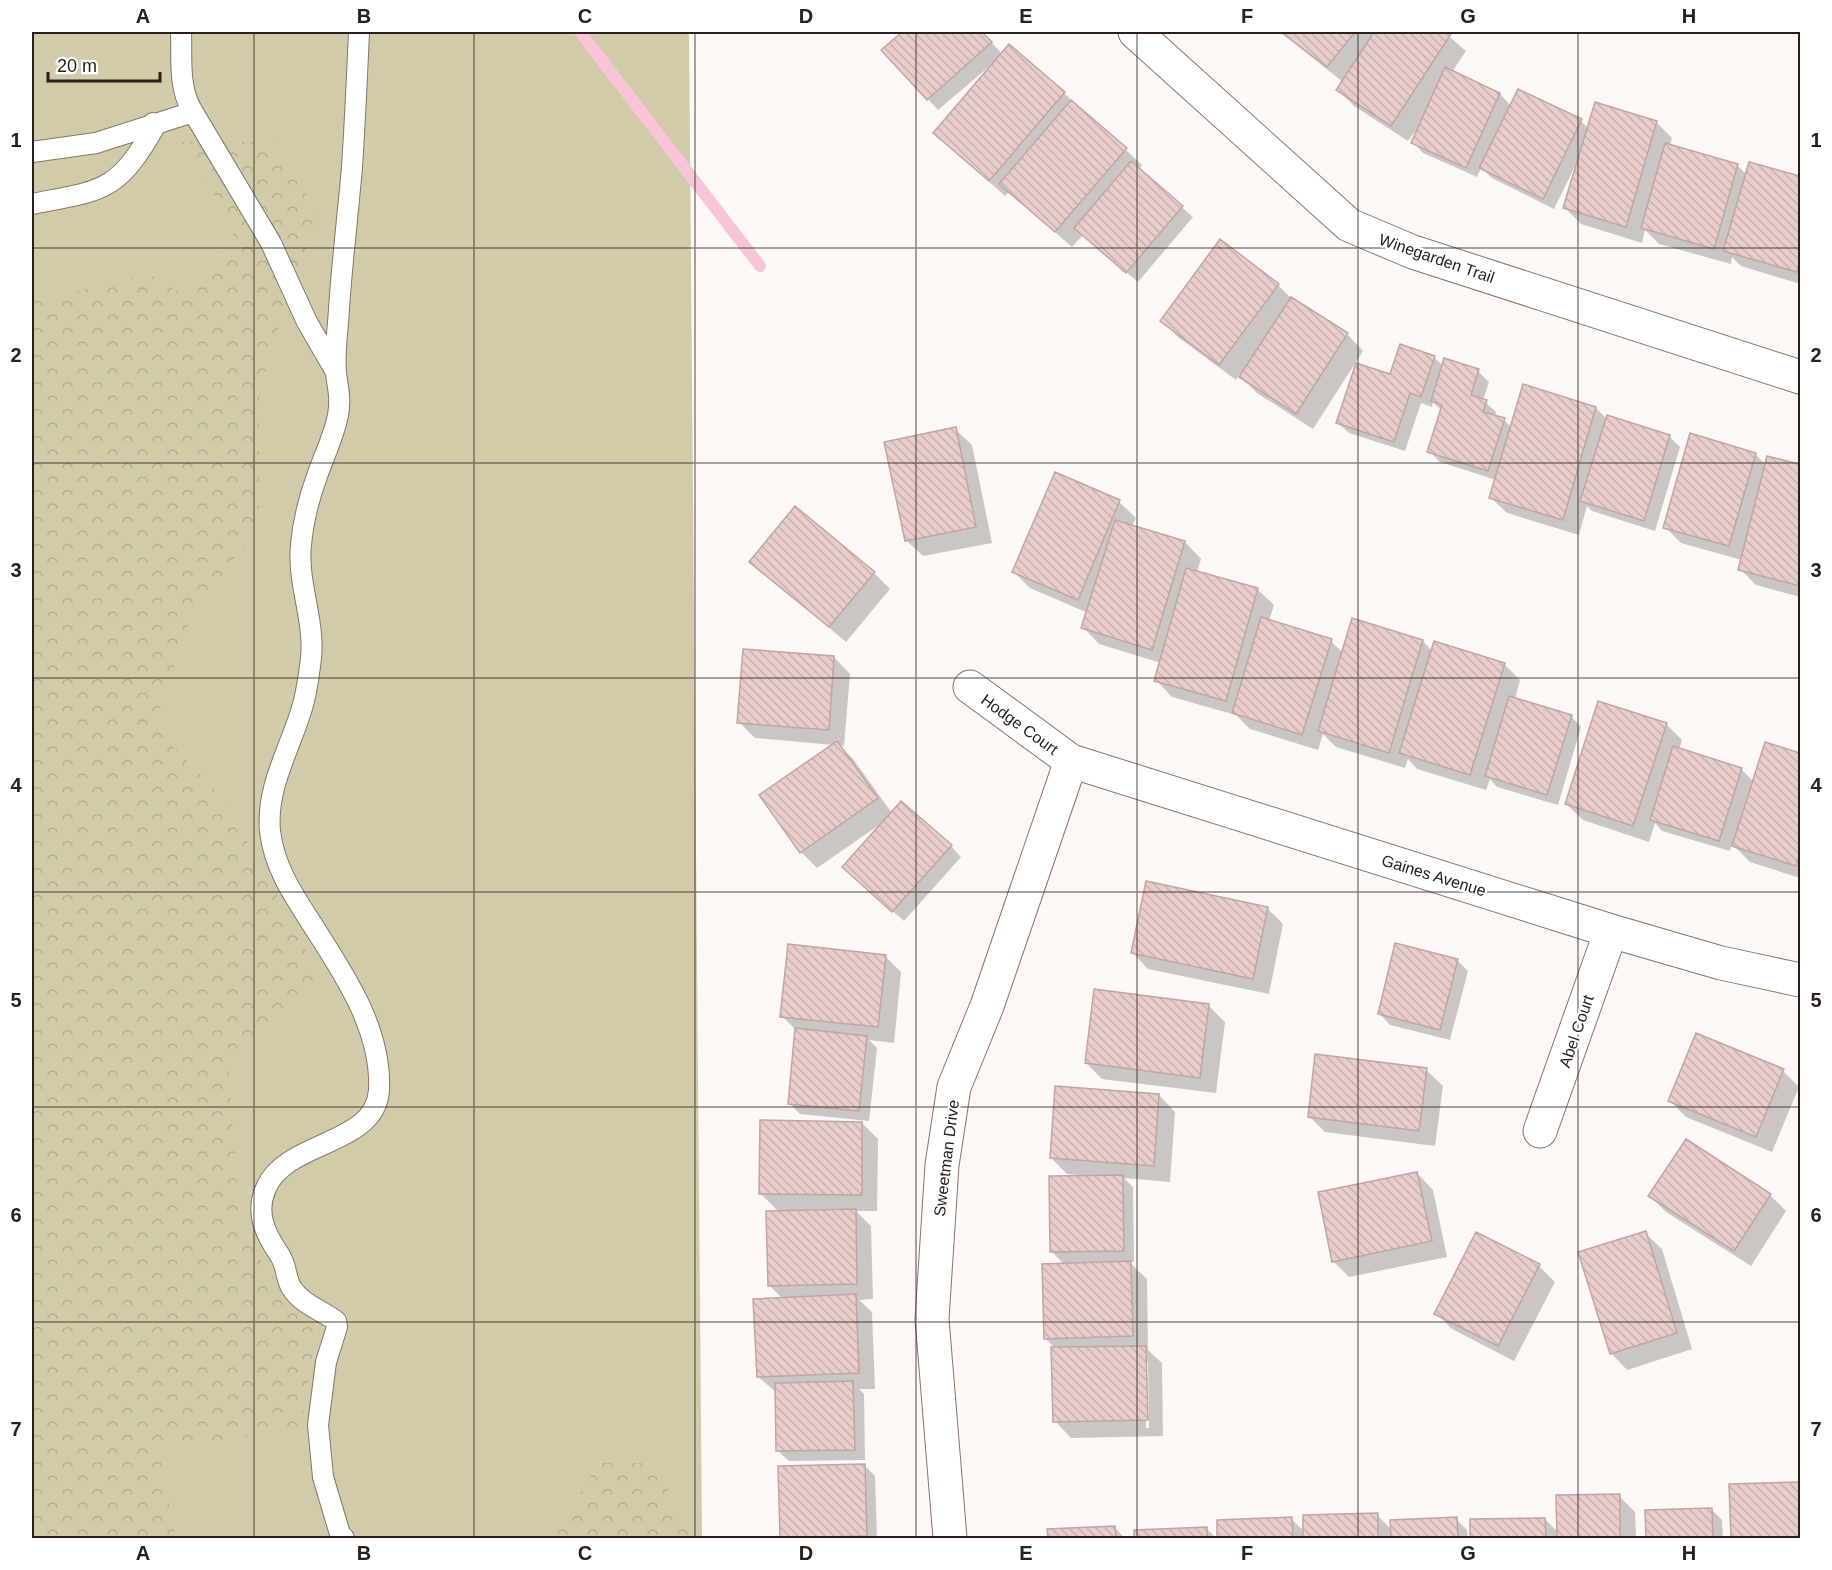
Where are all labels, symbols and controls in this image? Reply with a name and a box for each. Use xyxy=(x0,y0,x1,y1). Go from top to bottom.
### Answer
text: A xyxy=(136,5,150,27)
text: B xyxy=(357,5,371,27)
text: C xyxy=(578,5,592,27)
text: D xyxy=(799,5,813,27)
text: E xyxy=(1019,5,1033,27)
text: F xyxy=(1241,5,1253,27)
text: G xyxy=(1460,5,1476,27)
text: H xyxy=(1682,5,1696,27)
scale bar xyxy=(48,45,160,83)
text: 20 m xyxy=(57,56,97,76)
text: 1 xyxy=(10,129,22,151)
text: 1 xyxy=(1810,129,1822,151)
street label: Winegarden Trail xyxy=(1377,231,1497,286)
text: 2 xyxy=(10,344,22,366)
text: 2 xyxy=(1810,344,1822,366)
text: 3 xyxy=(10,559,22,581)
text: 3 xyxy=(1810,559,1822,581)
street label: Hodge Court xyxy=(978,691,1062,758)
text: 4 xyxy=(10,774,22,796)
text: 4 xyxy=(1810,774,1822,796)
street label: Gaines Avenue xyxy=(1380,852,1488,899)
text: 5 xyxy=(10,989,22,1011)
text: 5 xyxy=(1810,989,1822,1011)
street label: Abel Court xyxy=(1556,992,1597,1070)
street label: Sweetman Drive xyxy=(931,1099,962,1217)
text: 6 xyxy=(10,1204,22,1226)
text: 6 xyxy=(1810,1204,1822,1226)
text: 7 xyxy=(10,1418,22,1440)
text: 7 xyxy=(1810,1418,1822,1440)
text: A xyxy=(136,1542,150,1564)
text: B xyxy=(357,1542,371,1564)
text: C xyxy=(578,1542,592,1564)
text: D xyxy=(799,1542,813,1564)
text: E xyxy=(1019,1542,1033,1564)
text: F xyxy=(1241,1542,1253,1564)
text: G xyxy=(1460,1542,1476,1564)
text: H xyxy=(1682,1542,1696,1564)

